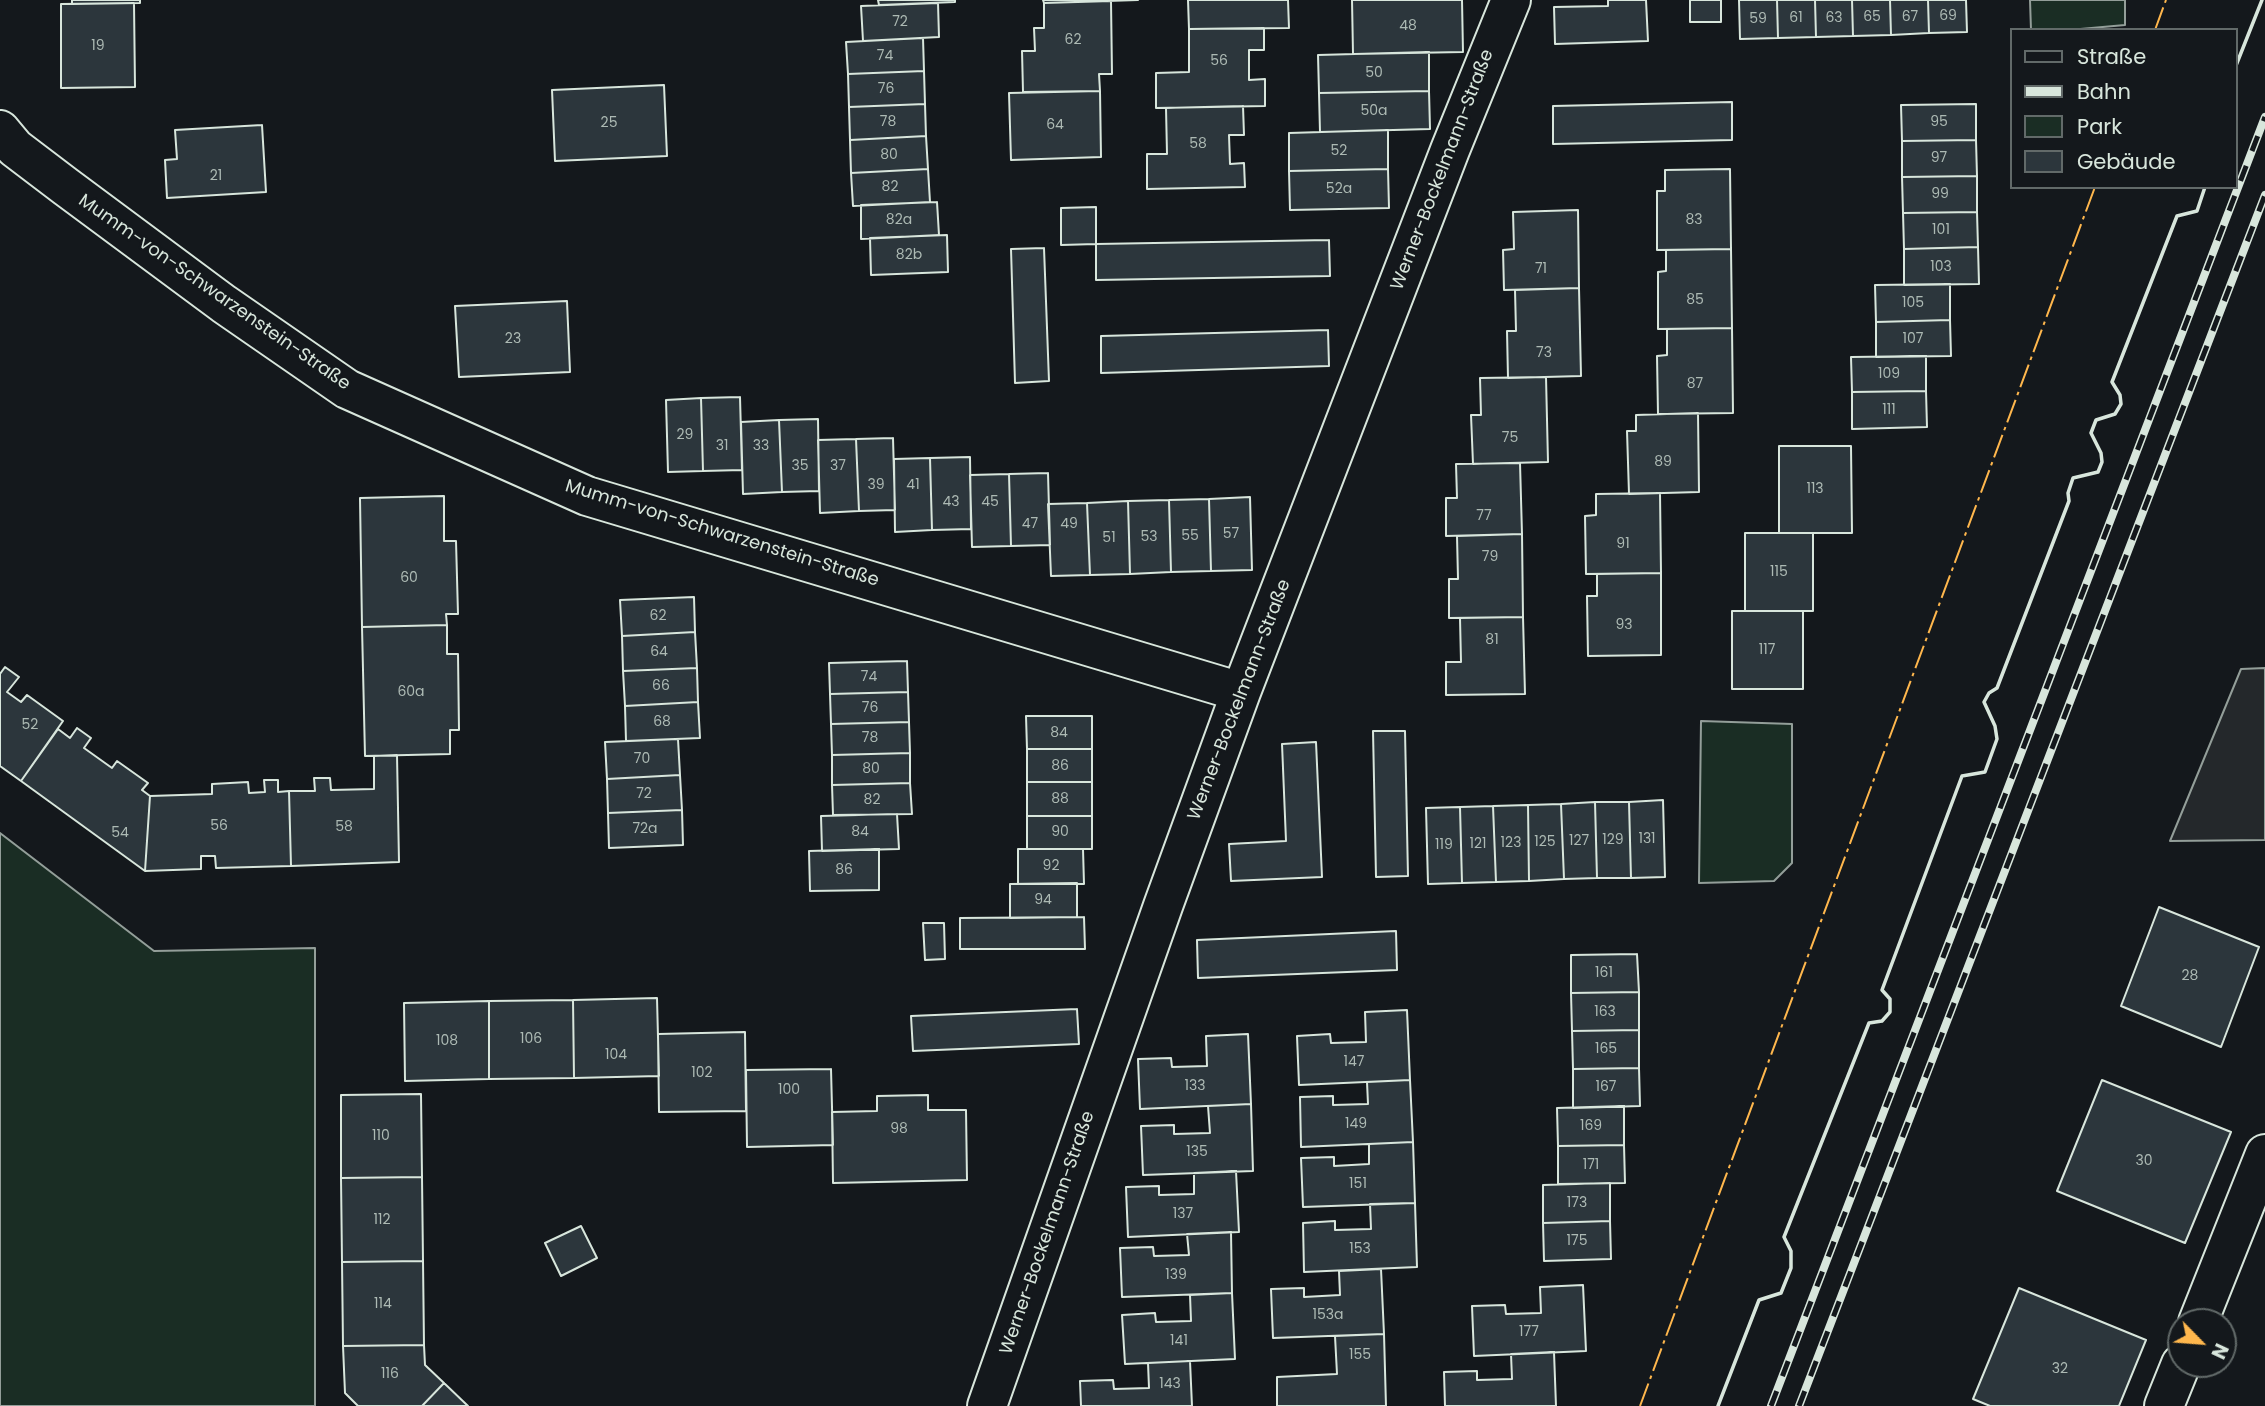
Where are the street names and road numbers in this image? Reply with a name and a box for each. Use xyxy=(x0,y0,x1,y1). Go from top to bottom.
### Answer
street label: Werner-Bockelmann-Straße xyxy=(1387,47,1499,293)
street label: Mumm-von-Schwarzenstein-Straße xyxy=(74,190,354,396)
street label: Mumm-von-Schwarzenstein-Straße xyxy=(562,476,882,592)
street label: Werner-Bockelmann-Straße xyxy=(1184,577,1296,823)
street label: Werner-Bockelmann-Straße xyxy=(996,1108,1100,1358)

